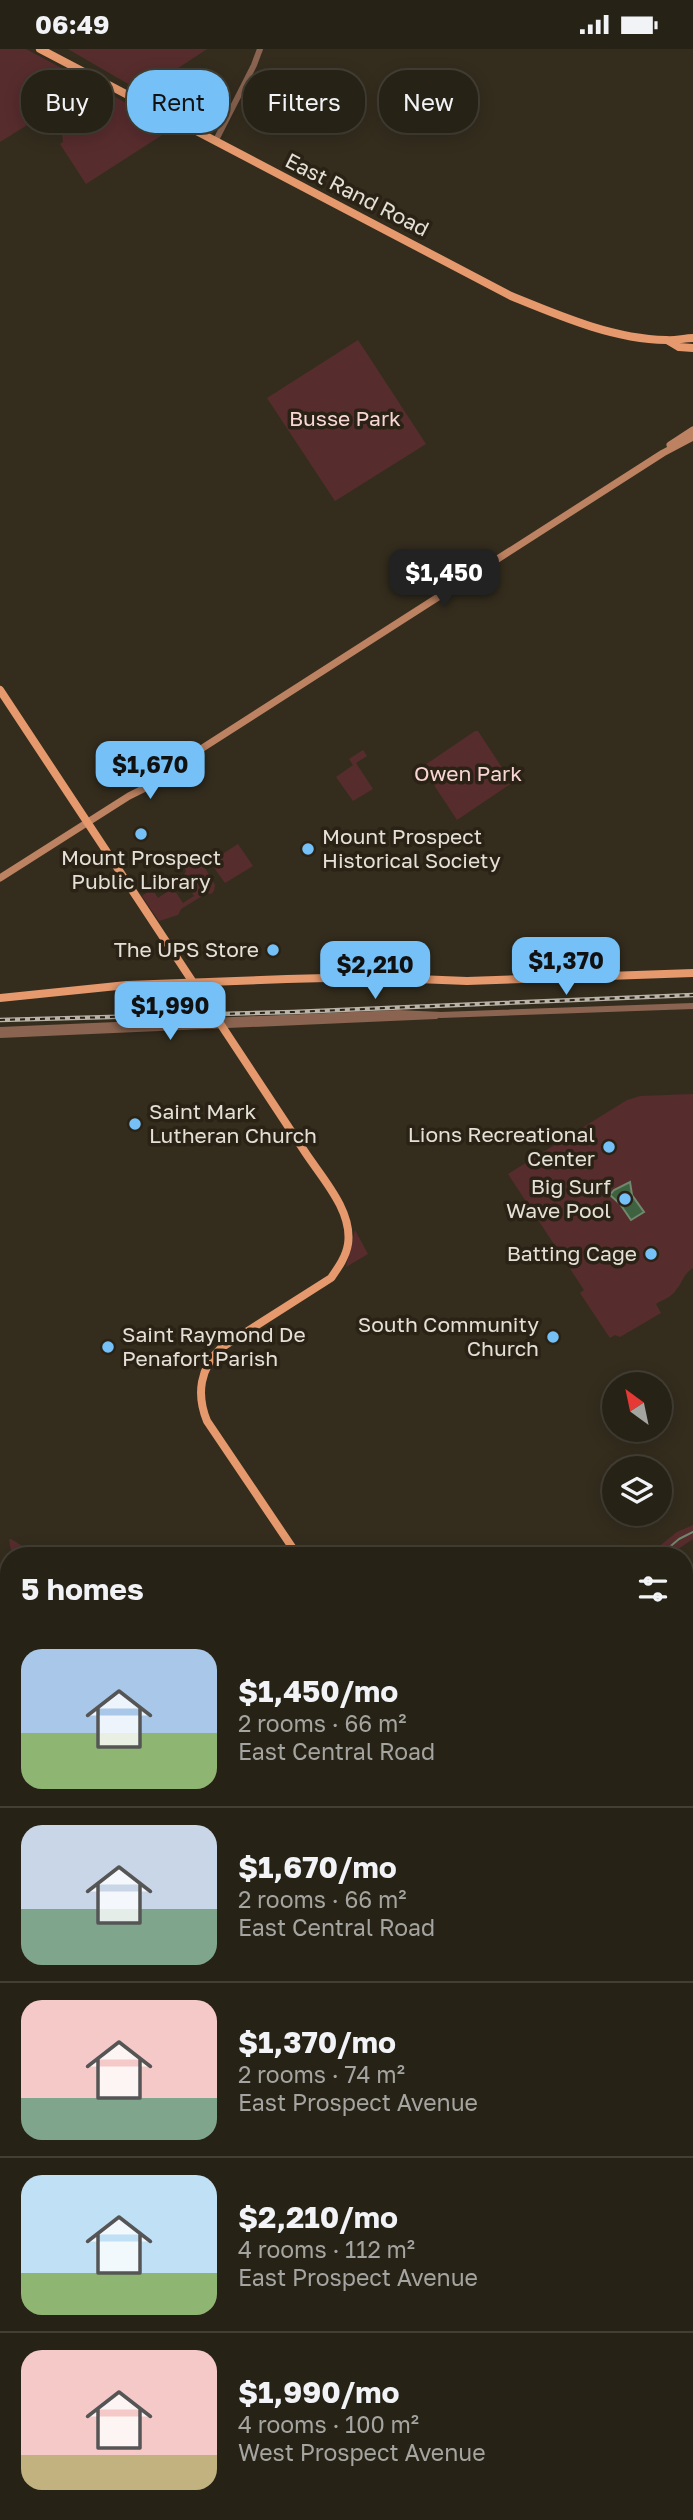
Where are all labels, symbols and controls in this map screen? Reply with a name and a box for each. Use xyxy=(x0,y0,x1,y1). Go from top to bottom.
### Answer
text: 06:49 xyxy=(35,9,110,40)
chip: Buy xyxy=(21,70,113,133)
chip: Rent xyxy=(127,70,229,133)
chip: Filters xyxy=(243,70,365,133)
chip: New xyxy=(379,70,478,133)
street label: East Rand Road xyxy=(281,147,434,241)
park label: Busse Park xyxy=(289,405,401,431)
pin: $1,450 xyxy=(387,549,501,609)
text: $1,450 xyxy=(405,558,483,586)
pin: $1,670 xyxy=(93,741,207,801)
text: $1,670 xyxy=(112,750,188,778)
park label: Owen Park xyxy=(414,760,522,786)
place label: Mount Prospect Historical Society xyxy=(322,823,501,873)
marker: Mount Prospect Public Library xyxy=(133,826,149,842)
marker: Mount Prospect Historical Society xyxy=(300,841,316,857)
place label: Mount Prospect Public Library xyxy=(61,844,221,894)
place label: The UPS Store xyxy=(114,936,259,962)
pin: $1,370 xyxy=(509,937,623,997)
pin: $2,210 xyxy=(318,941,432,1001)
marker: The UPS Store xyxy=(265,942,281,958)
text: $1,370 xyxy=(528,946,604,974)
text: $2,210 xyxy=(336,950,414,978)
pin: $1,990 xyxy=(113,983,227,1042)
text: $1,990 xyxy=(131,991,209,1019)
place label: Saint Mark Lutheran Church xyxy=(149,1098,317,1148)
marker: Saint Mark Lutheran Church xyxy=(127,1116,143,1132)
place label: Lions Recreational Center xyxy=(408,1121,595,1171)
marker: Lions Recreational Center xyxy=(601,1139,617,1155)
place label: Big Surf Wave Pool xyxy=(506,1173,611,1223)
marker: Big Surf Wave Pool xyxy=(617,1191,633,1207)
place label: Batting Cage xyxy=(507,1240,637,1266)
marker: Batting Cage xyxy=(643,1246,659,1262)
place label: South Community Church xyxy=(358,1311,539,1361)
place label: Saint Raymond De Penafort Parish xyxy=(122,1321,306,1371)
marker: South Community Church xyxy=(545,1329,561,1345)
marker: Saint Raymond De Penafort Parish xyxy=(100,1339,116,1355)
north arrow xyxy=(602,1372,672,1442)
map controls xyxy=(602,1372,672,1526)
button: layers xyxy=(602,1456,672,1526)
icon: filters xyxy=(634,1570,672,1608)
text: 5 homes xyxy=(21,1571,144,1607)
text: $1,450/mo xyxy=(238,1673,398,1709)
icon: home xyxy=(77,1677,161,1761)
text: 2 rooms · 66 m² xyxy=(238,1709,407,1737)
text: East Central Road xyxy=(238,1737,435,1765)
text: $1,670/mo xyxy=(238,1849,397,1885)
icon: home xyxy=(77,1853,161,1937)
text: 2 rooms · 66 m² xyxy=(238,1885,407,1913)
text: East Central Road xyxy=(238,1913,435,1941)
text: $1,370/mo xyxy=(238,2024,396,2060)
icon: home xyxy=(77,2028,161,2112)
text: 2 rooms · 74 m² xyxy=(238,2060,405,2088)
text: East Prospect Avenue xyxy=(238,2088,478,2116)
text: $2,210/mo xyxy=(238,2199,398,2235)
icon: home xyxy=(77,2203,161,2287)
text: 4 rooms · 112 m² xyxy=(238,2235,415,2263)
text: East Prospect Avenue xyxy=(238,2263,478,2291)
text: $1,990/mo xyxy=(238,2374,399,2410)
icon: home xyxy=(77,2378,161,2462)
text: 4 rooms · 100 m² xyxy=(238,2410,419,2438)
text: West Prospect Avenue xyxy=(238,2438,486,2466)

